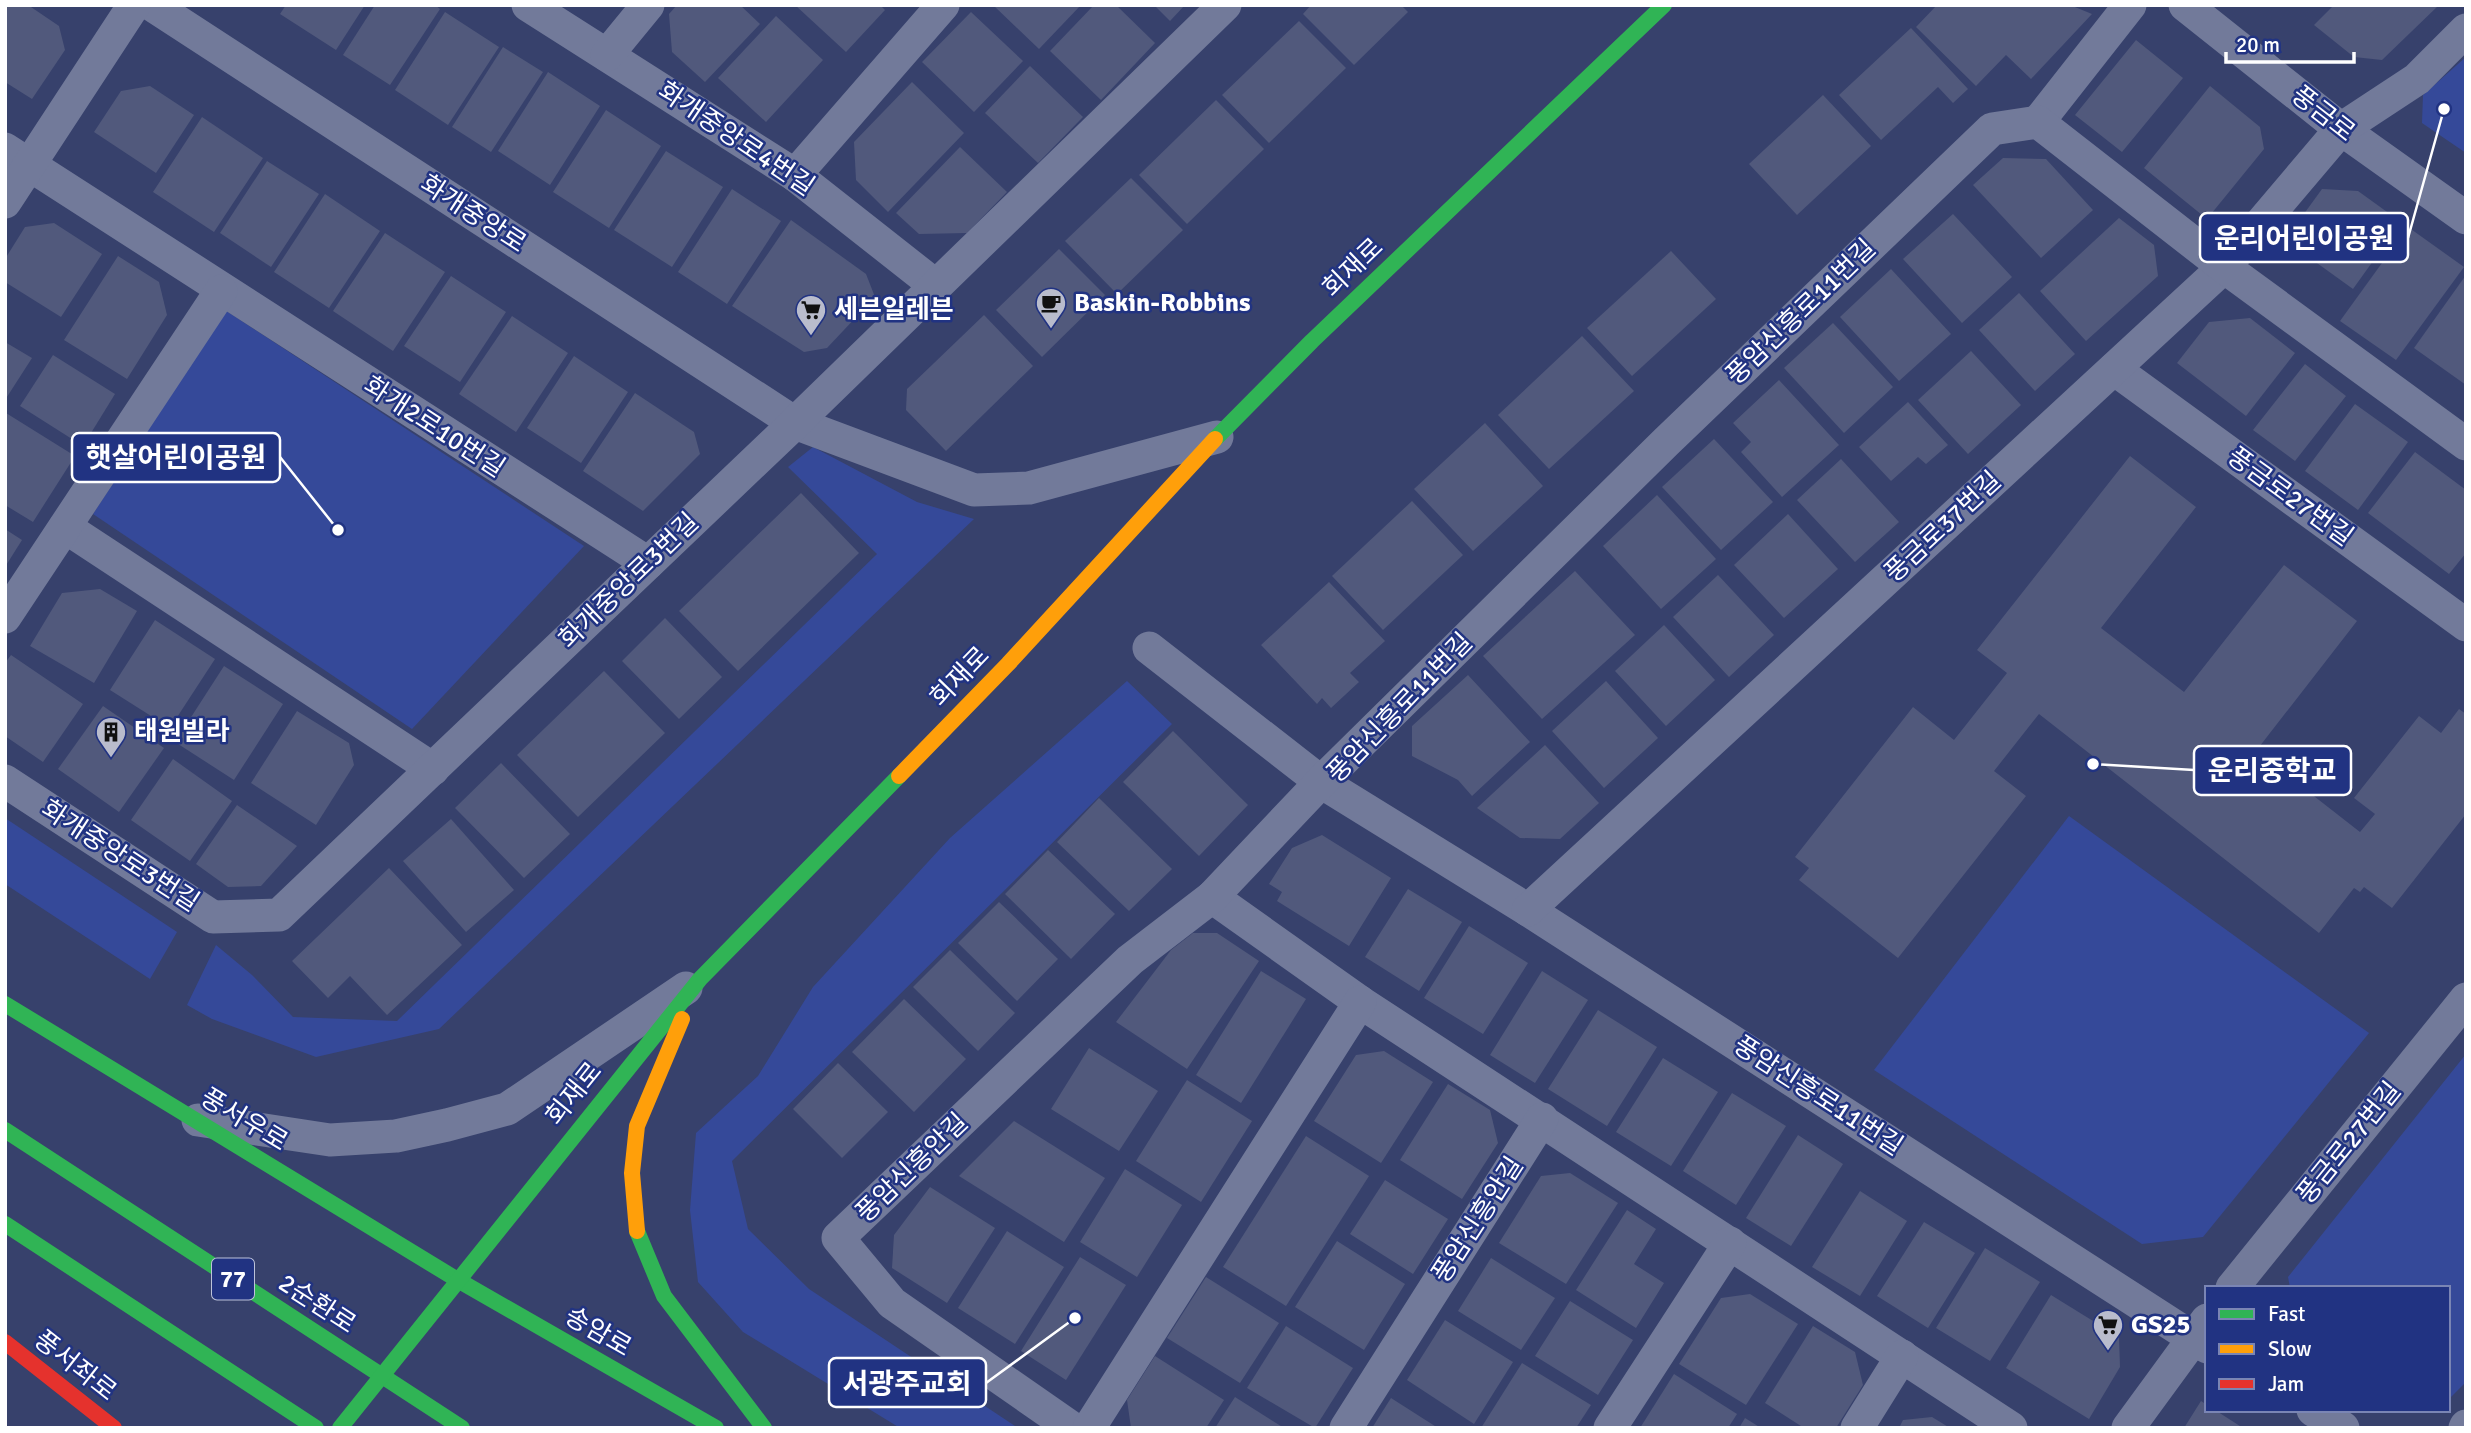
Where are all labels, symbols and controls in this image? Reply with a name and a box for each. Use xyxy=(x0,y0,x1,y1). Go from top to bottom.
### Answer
scale bar xyxy=(2226,21,2354,65)
text: 20 m xyxy=(2236,32,2280,58)
street label: 화개중앙로4번길 xyxy=(652,75,820,203)
street label: 풍금로 xyxy=(2285,79,2361,149)
street label: 화개중앙로 xyxy=(414,168,532,260)
callout: 운리어린이공원 xyxy=(2200,213,2408,262)
text: 운리어린이공원 xyxy=(2214,222,2394,256)
street label: 회재로 xyxy=(1316,232,1390,304)
street label: 풍암신흥로11번길 xyxy=(1720,233,1882,391)
cafe icon: Baskin-Robbins xyxy=(1034,286,1068,330)
place label: Baskin-Robbins xyxy=(1074,287,1251,319)
supermarket icon: 세븐일레븐 xyxy=(794,293,828,337)
place label: 세븐일레븐 xyxy=(834,294,954,326)
street label: 화개2로10번길 xyxy=(357,370,511,484)
callout: 햇살어린이공원 xyxy=(72,433,280,482)
text: 햇살어린이공원 xyxy=(86,441,266,475)
street label: 풍금로27번길 xyxy=(2221,441,2359,553)
street label: 풍금로37번길 xyxy=(1878,465,2008,589)
street label: 화개중앙로3번길 xyxy=(553,506,705,656)
street label: 풍암신흥로11번길 xyxy=(1321,627,1479,789)
street label: 회재로 xyxy=(924,640,996,714)
building icon: 태원빌라 xyxy=(94,715,128,759)
place label: 태원빌라 xyxy=(134,716,230,748)
callout: 운리중학교 xyxy=(2194,746,2351,795)
text: 운리중학교 xyxy=(2208,754,2336,788)
street label: 화개중앙로3번길 xyxy=(35,793,205,919)
street label: 풍암신흥로11번길 xyxy=(1727,1029,1909,1163)
street label: 회재로 xyxy=(539,1056,609,1132)
street label: 풍금로27번길 xyxy=(2290,1076,2408,1210)
street label: 풍서우로 xyxy=(195,1082,293,1158)
street label: 풍암신흥안길 xyxy=(849,1107,975,1229)
street label: 풍암신흥안길 xyxy=(1425,1151,1531,1289)
road number: 77 xyxy=(212,1259,254,1300)
street label: 2순환로 xyxy=(272,1267,362,1341)
legend xyxy=(2205,1286,2450,1412)
street label: 송암로 xyxy=(559,1300,637,1364)
text: Fast xyxy=(2268,1301,2305,1327)
supermarket icon: GS25 xyxy=(2091,1308,2125,1352)
place label: GS25 xyxy=(2131,1309,2191,1341)
street label: 풍서좌로 xyxy=(27,1324,123,1408)
text: Slow xyxy=(2268,1336,2312,1362)
callout: 서광주교회 xyxy=(829,1358,986,1407)
text: 서광주교회 xyxy=(843,1367,971,1401)
text: Jam xyxy=(2268,1371,2304,1397)

